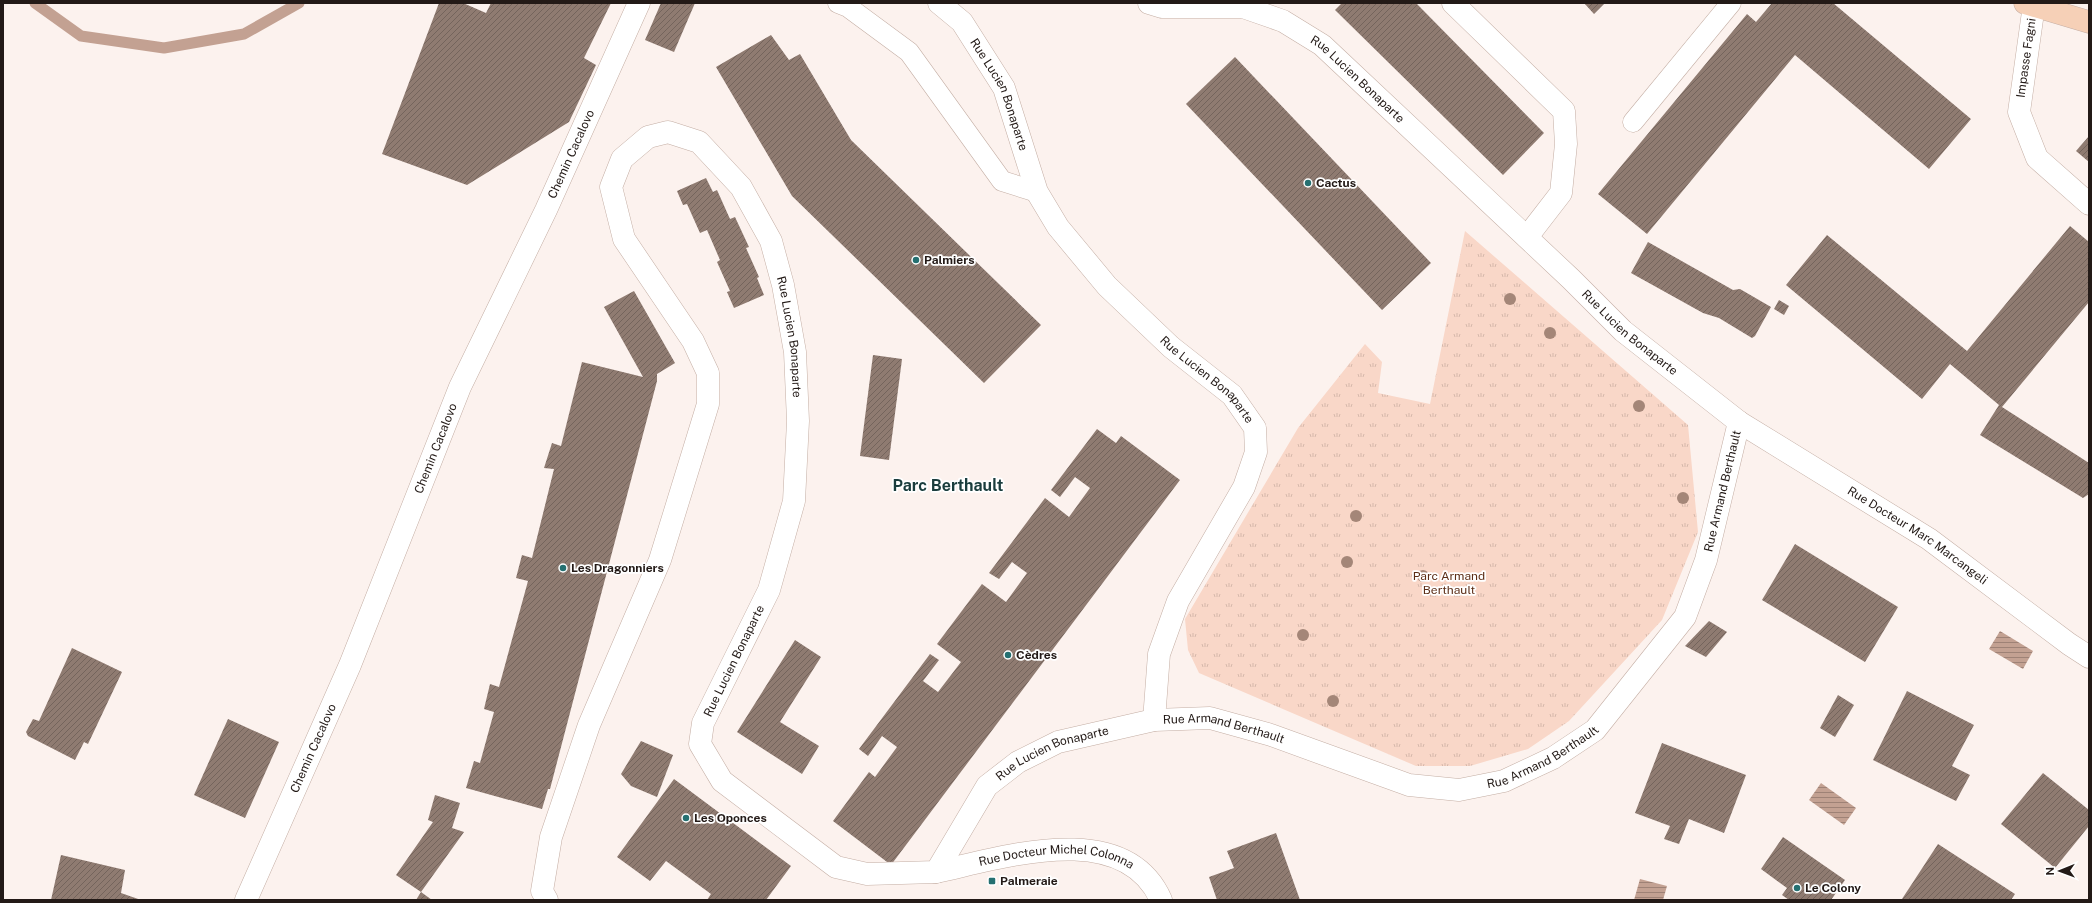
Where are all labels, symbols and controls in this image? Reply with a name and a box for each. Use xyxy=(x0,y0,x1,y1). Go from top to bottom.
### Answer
street label: Impasse Fagni xyxy=(2013,17,2039,99)
street label: Rue Lucien Bonaparte xyxy=(1308,33,1408,126)
street label: Rue Lucien Bonaparte xyxy=(967,36,1030,153)
street label: Chemin Cacalovo xyxy=(545,107,597,201)
place label: Cactus xyxy=(1316,176,1356,190)
marker: Cactus xyxy=(1303,178,1313,188)
place label: Palmiers xyxy=(924,253,974,267)
marker: Palmiers xyxy=(911,255,921,265)
street label: Rue Lucien Bonaparte xyxy=(774,275,804,398)
street label: Rue Lucien Bonaparte xyxy=(1579,287,1680,378)
street label: Rue Lucien Bonaparte xyxy=(1157,333,1257,426)
street label: Chemin Cacalovo xyxy=(412,401,460,496)
street label: Rue Armand Berthault xyxy=(1701,428,1744,553)
district label: Parc Berthault xyxy=(892,476,1004,495)
street label: Rue Docteur Marc Marcangeli xyxy=(1845,484,1990,587)
place label: Les Dragonniers xyxy=(571,561,664,575)
marker: Les Dragonniers xyxy=(558,563,568,573)
park label: Parc Armand Berthault xyxy=(1413,569,1485,597)
street label: Rue Lucien Bonaparte xyxy=(701,603,767,719)
place label: Cèdres xyxy=(1016,648,1057,662)
marker: Cèdres xyxy=(1003,650,1013,660)
street label: Chemin Cacalovo xyxy=(287,701,339,795)
street label: Rue Armand Berthault xyxy=(1163,711,1287,746)
street label: Rue Armand Berthault xyxy=(1486,723,1602,791)
street label: Rue Lucien Bonaparte xyxy=(993,724,1110,783)
place label: Les Oponces xyxy=(694,811,767,825)
marker: Les Oponces xyxy=(681,813,691,823)
street label: Rue Docteur Michel Colonna xyxy=(977,842,1137,872)
north arrow xyxy=(2040,851,2080,891)
text: N xyxy=(2044,867,2056,876)
place label: Palmeraie xyxy=(1000,874,1058,888)
marker: Palmeraie xyxy=(987,876,997,886)
place label: Le Colony xyxy=(1805,881,1861,895)
marker: Le Colony xyxy=(1792,883,1802,893)

